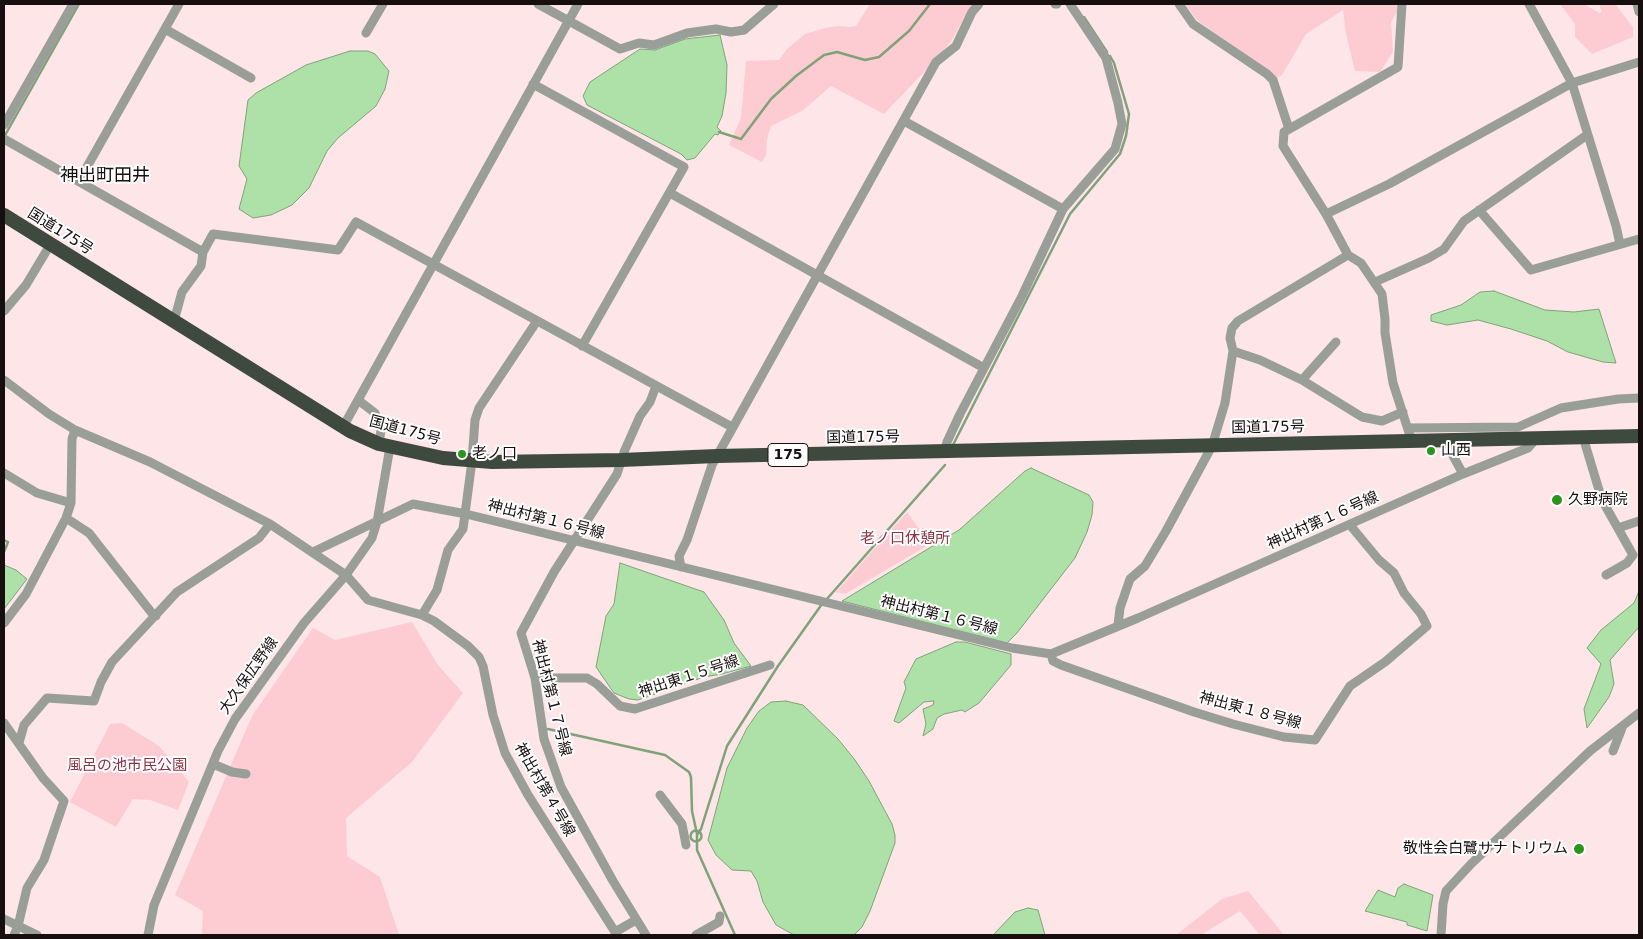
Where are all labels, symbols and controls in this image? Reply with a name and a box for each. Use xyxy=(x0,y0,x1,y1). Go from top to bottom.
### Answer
district label: 神出町田井 xyxy=(60,165,150,187)
street label: 国道175号 xyxy=(24,205,96,259)
street label: 国道175号 xyxy=(367,413,443,449)
street label: 国道175号 xyxy=(1231,418,1305,438)
street label: 国道175号 xyxy=(826,428,900,448)
place label: 山西 xyxy=(1441,442,1471,460)
road number: 175 xyxy=(768,444,808,466)
place label: 老ノ口 xyxy=(472,445,517,463)
marker: 山西 xyxy=(1425,445,1437,457)
marker: 老ノ口 xyxy=(456,448,468,460)
street label: 神出村第１６号線 xyxy=(1265,488,1381,554)
place label: 久野病院 xyxy=(1568,491,1628,509)
marker: 久野病院 xyxy=(1550,493,1564,507)
street label: 神出村第１６号線 xyxy=(486,497,606,543)
park label: 老ノ口休憩所 xyxy=(860,530,950,548)
street label: 神出村第１６号線 xyxy=(879,593,999,639)
street label: 大久保広野線 xyxy=(216,634,282,718)
street label: 神出村第１７号線 xyxy=(528,638,574,758)
street label: 神出東１５号線 xyxy=(636,652,742,702)
street label: 神出東１８号線 xyxy=(1197,689,1303,733)
street label: 神出村第４号線 xyxy=(510,740,578,840)
park label: 風呂の池市民公園 xyxy=(67,757,187,775)
place label: 敬性会白鷺サナトリウム xyxy=(1403,840,1568,858)
marker: 敬性会白鷺サナトリウム xyxy=(1572,842,1586,856)

